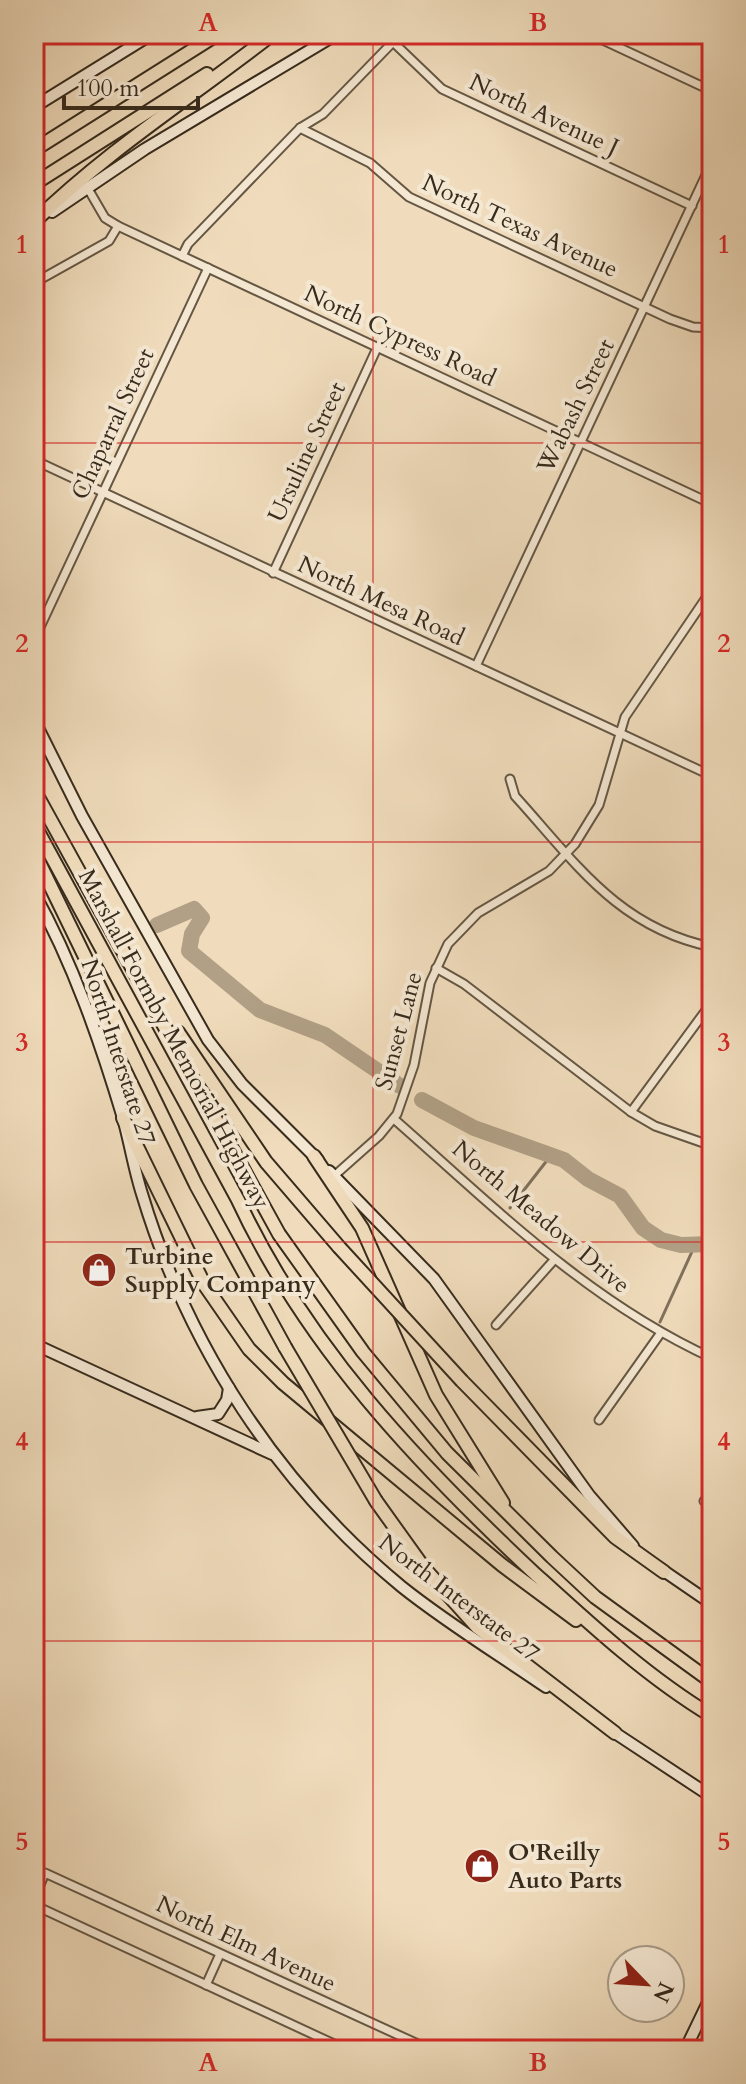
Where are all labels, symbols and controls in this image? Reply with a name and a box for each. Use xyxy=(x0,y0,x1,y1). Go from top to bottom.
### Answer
text: A xyxy=(198,5,218,40)
text: B xyxy=(529,5,547,40)
scale bar xyxy=(64,60,198,110)
street label: North Avenue J xyxy=(464,66,624,164)
text: 100 m xyxy=(76,72,140,105)
street label: North Texas Avenue xyxy=(417,166,623,286)
text: 1 xyxy=(15,227,29,262)
text: 1 xyxy=(717,227,731,262)
street label: North Cypress Road xyxy=(299,277,501,395)
street label: Wabash Street xyxy=(529,333,623,480)
street label: Chaparral Street xyxy=(64,343,163,505)
street label: Ursuline Street xyxy=(260,376,354,527)
street label: North Mesa Road xyxy=(292,548,470,654)
text: 2 xyxy=(15,626,29,661)
text: 2 xyxy=(717,626,731,661)
street label: Marshall Formby Memorial Highway xyxy=(70,863,278,1215)
street label: North Interstate 27 xyxy=(72,955,164,1149)
street label: Sunset Lane xyxy=(367,968,431,1094)
text: 3 xyxy=(15,1025,29,1060)
text: 3 xyxy=(717,1025,731,1060)
street label: North Meadow Drive xyxy=(445,1133,637,1301)
place label: Turbine Supply Company xyxy=(125,1240,316,1301)
shop icon: Turbine Supply Company xyxy=(80,1251,118,1289)
text: 4 xyxy=(15,1424,29,1459)
text: 4 xyxy=(717,1424,731,1459)
street label: North Interstate 27 xyxy=(372,1526,546,1670)
text: 5 xyxy=(15,1824,29,1859)
text: 5 xyxy=(717,1824,731,1859)
place label: O'Reilly Auto Parts xyxy=(508,1836,622,1897)
shop icon: O'Reilly Auto Parts xyxy=(463,1847,501,1885)
street label: North Elm Avenue xyxy=(151,1888,341,2000)
north arrow xyxy=(606,1944,686,2024)
text: N xyxy=(646,1977,681,2007)
text: A xyxy=(198,2045,218,2080)
text: B xyxy=(529,2045,547,2080)

